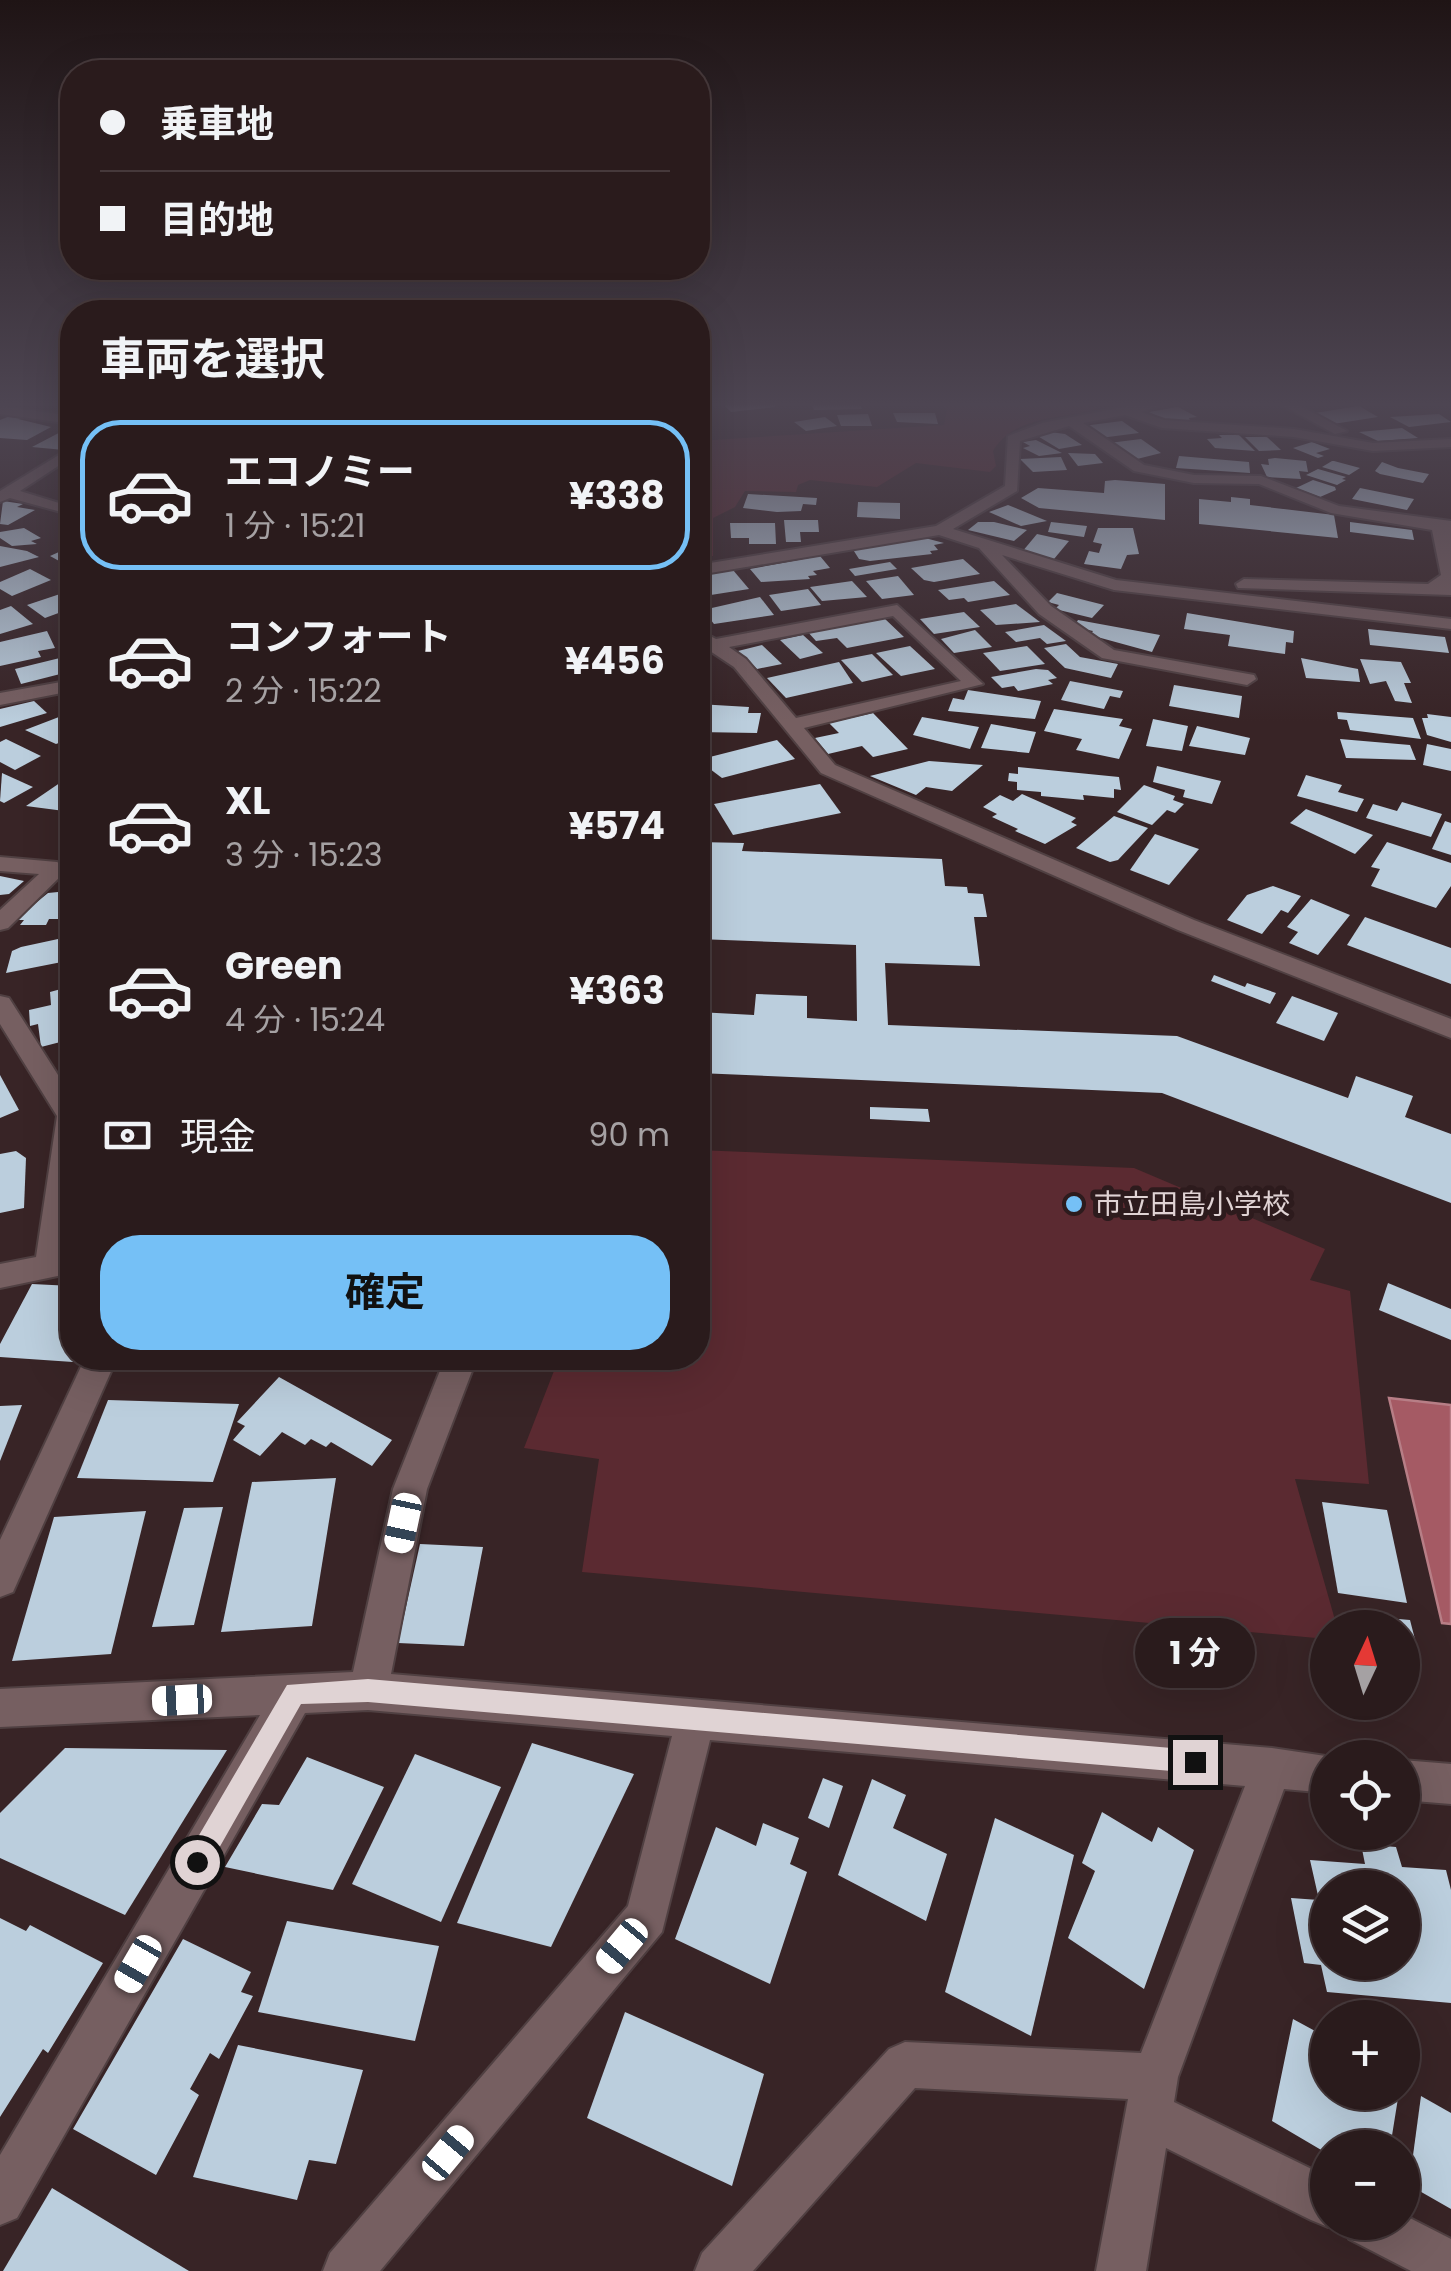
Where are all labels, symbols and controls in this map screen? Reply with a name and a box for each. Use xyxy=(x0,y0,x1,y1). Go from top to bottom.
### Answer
text: 乗車地 xyxy=(160,97,274,150)
text: 目的地 xyxy=(160,193,274,246)
text: 車両を選択 xyxy=(100,328,325,391)
text: エコノミー xyxy=(225,445,415,498)
icon: car xyxy=(105,450,195,540)
text: ¥338 xyxy=(569,469,665,522)
text: 1 分 · 15:21 xyxy=(225,503,365,548)
text: コンフォート xyxy=(225,610,452,663)
icon: car xyxy=(105,615,195,705)
text: ¥456 xyxy=(565,634,665,687)
text: 2 分 · 15:22 xyxy=(225,668,382,713)
text: XL xyxy=(225,774,270,827)
icon: car xyxy=(105,780,195,870)
text: ¥574 xyxy=(569,799,665,852)
text: 3 分 · 15:23 xyxy=(225,832,383,877)
text: Green xyxy=(225,939,343,992)
icon: car xyxy=(105,945,195,1035)
text: ¥363 xyxy=(569,964,665,1017)
text: 4 分 · 15:24 xyxy=(225,997,385,1042)
icon: cash xyxy=(100,1108,155,1163)
text: 現金 xyxy=(180,1110,256,1163)
text: 90 m xyxy=(588,1112,670,1157)
place label: 市立田島小学校 xyxy=(1094,1185,1290,1224)
marker: 市立田島小学校 xyxy=(1063,1193,1085,1215)
button: 確定 xyxy=(100,1235,670,1350)
car xyxy=(382,1491,424,1555)
north arrow xyxy=(1310,1610,1420,1720)
map controls xyxy=(1310,1610,1420,2240)
callout: 1 分 xyxy=(1135,1617,1255,1687)
text: 1 分 xyxy=(1170,1630,1220,1675)
car xyxy=(151,1683,213,1717)
route end xyxy=(1173,1740,1218,1785)
button: locate xyxy=(1310,1740,1420,1850)
route start xyxy=(175,1840,220,1885)
button: layers xyxy=(1310,1870,1420,1980)
car xyxy=(591,1913,653,1979)
car xyxy=(110,1931,166,1997)
button: + xyxy=(1310,2000,1420,2110)
car xyxy=(417,2120,479,2186)
button: − xyxy=(1310,2130,1420,2240)

